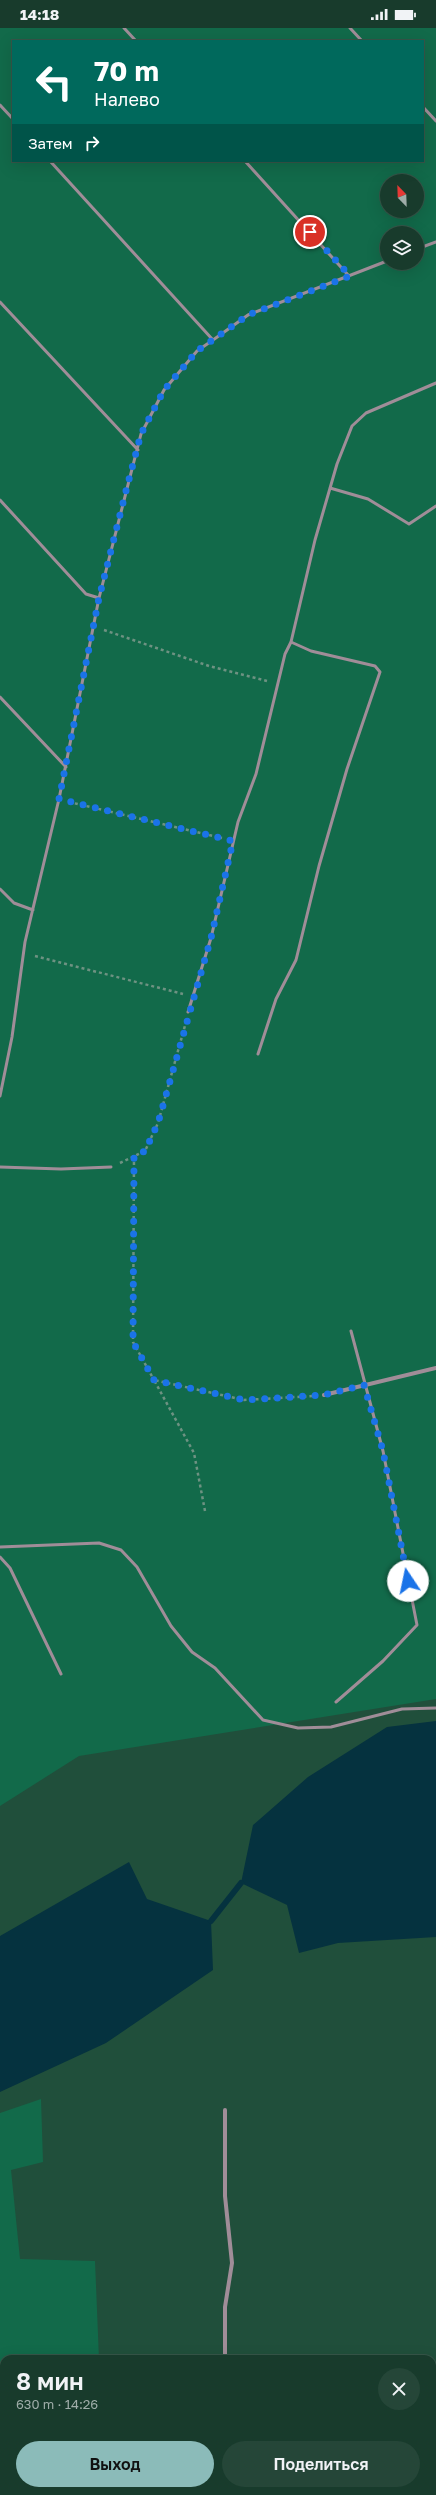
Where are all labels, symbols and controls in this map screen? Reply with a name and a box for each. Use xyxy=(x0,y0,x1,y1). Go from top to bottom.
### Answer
text: 14:18 xyxy=(20,5,59,23)
text: 70 m xyxy=(94,54,159,87)
icon: left xyxy=(28,56,80,108)
text: Налево xyxy=(94,88,160,110)
icon: right xyxy=(81,132,103,154)
text: Затем xyxy=(28,134,73,152)
north arrow xyxy=(380,174,424,218)
map controls xyxy=(380,174,424,270)
pin xyxy=(293,215,327,249)
icon: arrive xyxy=(299,221,321,243)
button: layers xyxy=(380,226,424,270)
position arrow xyxy=(387,1560,429,1602)
text: 8 мин xyxy=(16,2366,84,2395)
button: close xyxy=(378,2368,420,2410)
text: 630 m · 14:26 xyxy=(16,2396,98,2412)
button: Выход xyxy=(16,2441,214,2487)
button: Поделиться xyxy=(222,2441,420,2487)

